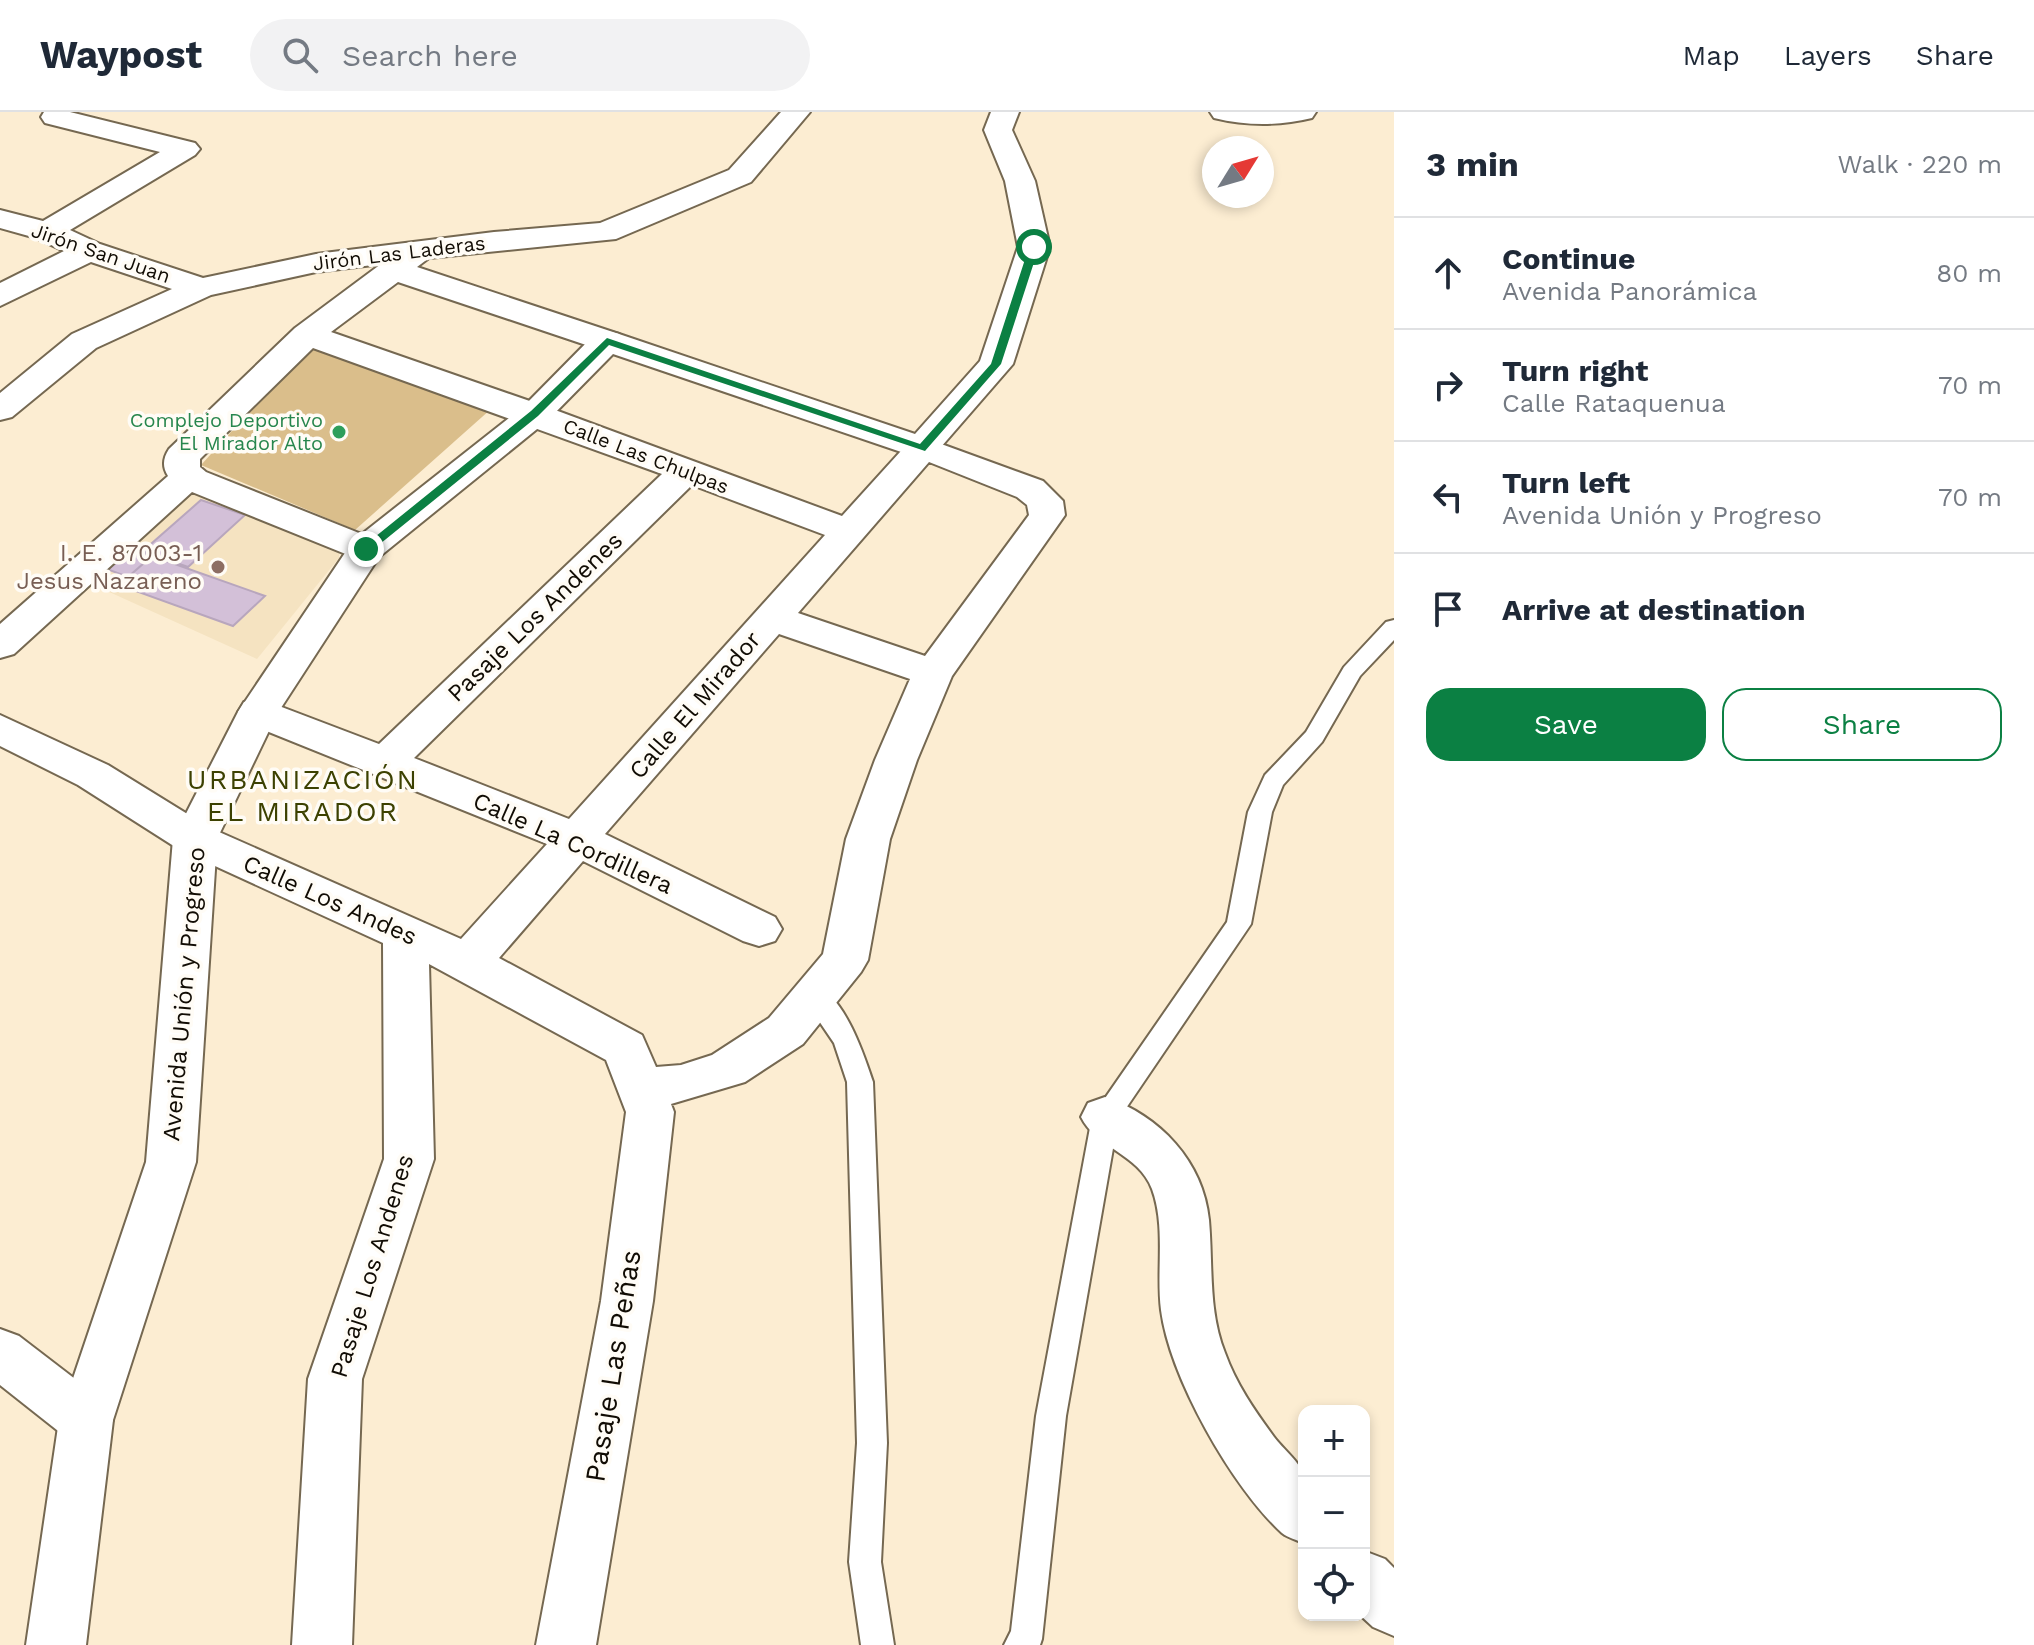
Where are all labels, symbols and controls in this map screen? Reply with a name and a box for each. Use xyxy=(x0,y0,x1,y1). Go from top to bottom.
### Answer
search box xyxy=(250,19,810,91)
text: Waypost xyxy=(40,33,202,77)
icon: search xyxy=(278,33,322,77)
text: Search here xyxy=(342,38,518,73)
text: Map xyxy=(1683,39,1740,72)
text: Layers xyxy=(1784,39,1872,72)
text: Share xyxy=(1916,39,1994,72)
north arrow xyxy=(1202,136,1274,208)
text: 3 min xyxy=(1426,144,1519,184)
text: Walk · 220 m xyxy=(1837,149,2002,179)
street label: Jirón San Juan xyxy=(28,218,174,288)
route start xyxy=(1016,229,1052,265)
street label: Jirón Las Laderas xyxy=(312,231,486,275)
text: Continue xyxy=(1502,241,1635,276)
icon: ahead xyxy=(1426,251,1470,295)
text: 80 m xyxy=(1936,258,2002,288)
text: Avenida Panorámica xyxy=(1502,276,1757,306)
text: Turn right xyxy=(1502,353,1648,388)
icon: right xyxy=(1426,363,1470,407)
text: 70 m xyxy=(1938,370,2002,400)
text: Calle Rataquenua xyxy=(1502,388,1726,418)
place label: Complejo Deportivo El Mirador Alto xyxy=(130,408,323,455)
street label: Calle Las Chulpas xyxy=(560,413,732,499)
marker: Complejo Deportivo El Mirador Alto xyxy=(330,423,348,441)
text: Turn left xyxy=(1502,465,1630,500)
icon: left xyxy=(1426,475,1470,519)
text: 70 m xyxy=(1938,482,2002,512)
text: Avenida Unión y Progreso xyxy=(1502,500,1822,530)
street label: Pasaje Los Andenes xyxy=(442,526,628,708)
route end xyxy=(348,531,384,567)
place label: I. E. 87003-1 Jesus Nazareno xyxy=(17,539,202,595)
marker: I. E. 87003-1 Jesus Nazareno xyxy=(209,558,227,576)
icon: arrive xyxy=(1426,587,1470,631)
text: Arrive at destination xyxy=(1502,592,1806,627)
street label: Calle El Mirador xyxy=(623,626,767,784)
button: Save xyxy=(1426,688,1706,761)
button: Share xyxy=(1722,688,2002,761)
district label: URBANIZACIÓN EL MIRADOR xyxy=(187,763,419,828)
street label: Calle La Cordillera xyxy=(469,786,677,900)
street label: Avenida Unión y Progreso xyxy=(157,846,211,1142)
street label: Calle Los Andes xyxy=(239,849,421,951)
street label: Pasaje Los Andenes xyxy=(325,1151,419,1381)
street label: Pasaje Las Peñas xyxy=(578,1248,648,1484)
map controls xyxy=(1298,1405,1370,1621)
button: + xyxy=(1298,1405,1370,1477)
button: − xyxy=(1298,1477,1370,1549)
button: locate xyxy=(1298,1549,1370,1621)

